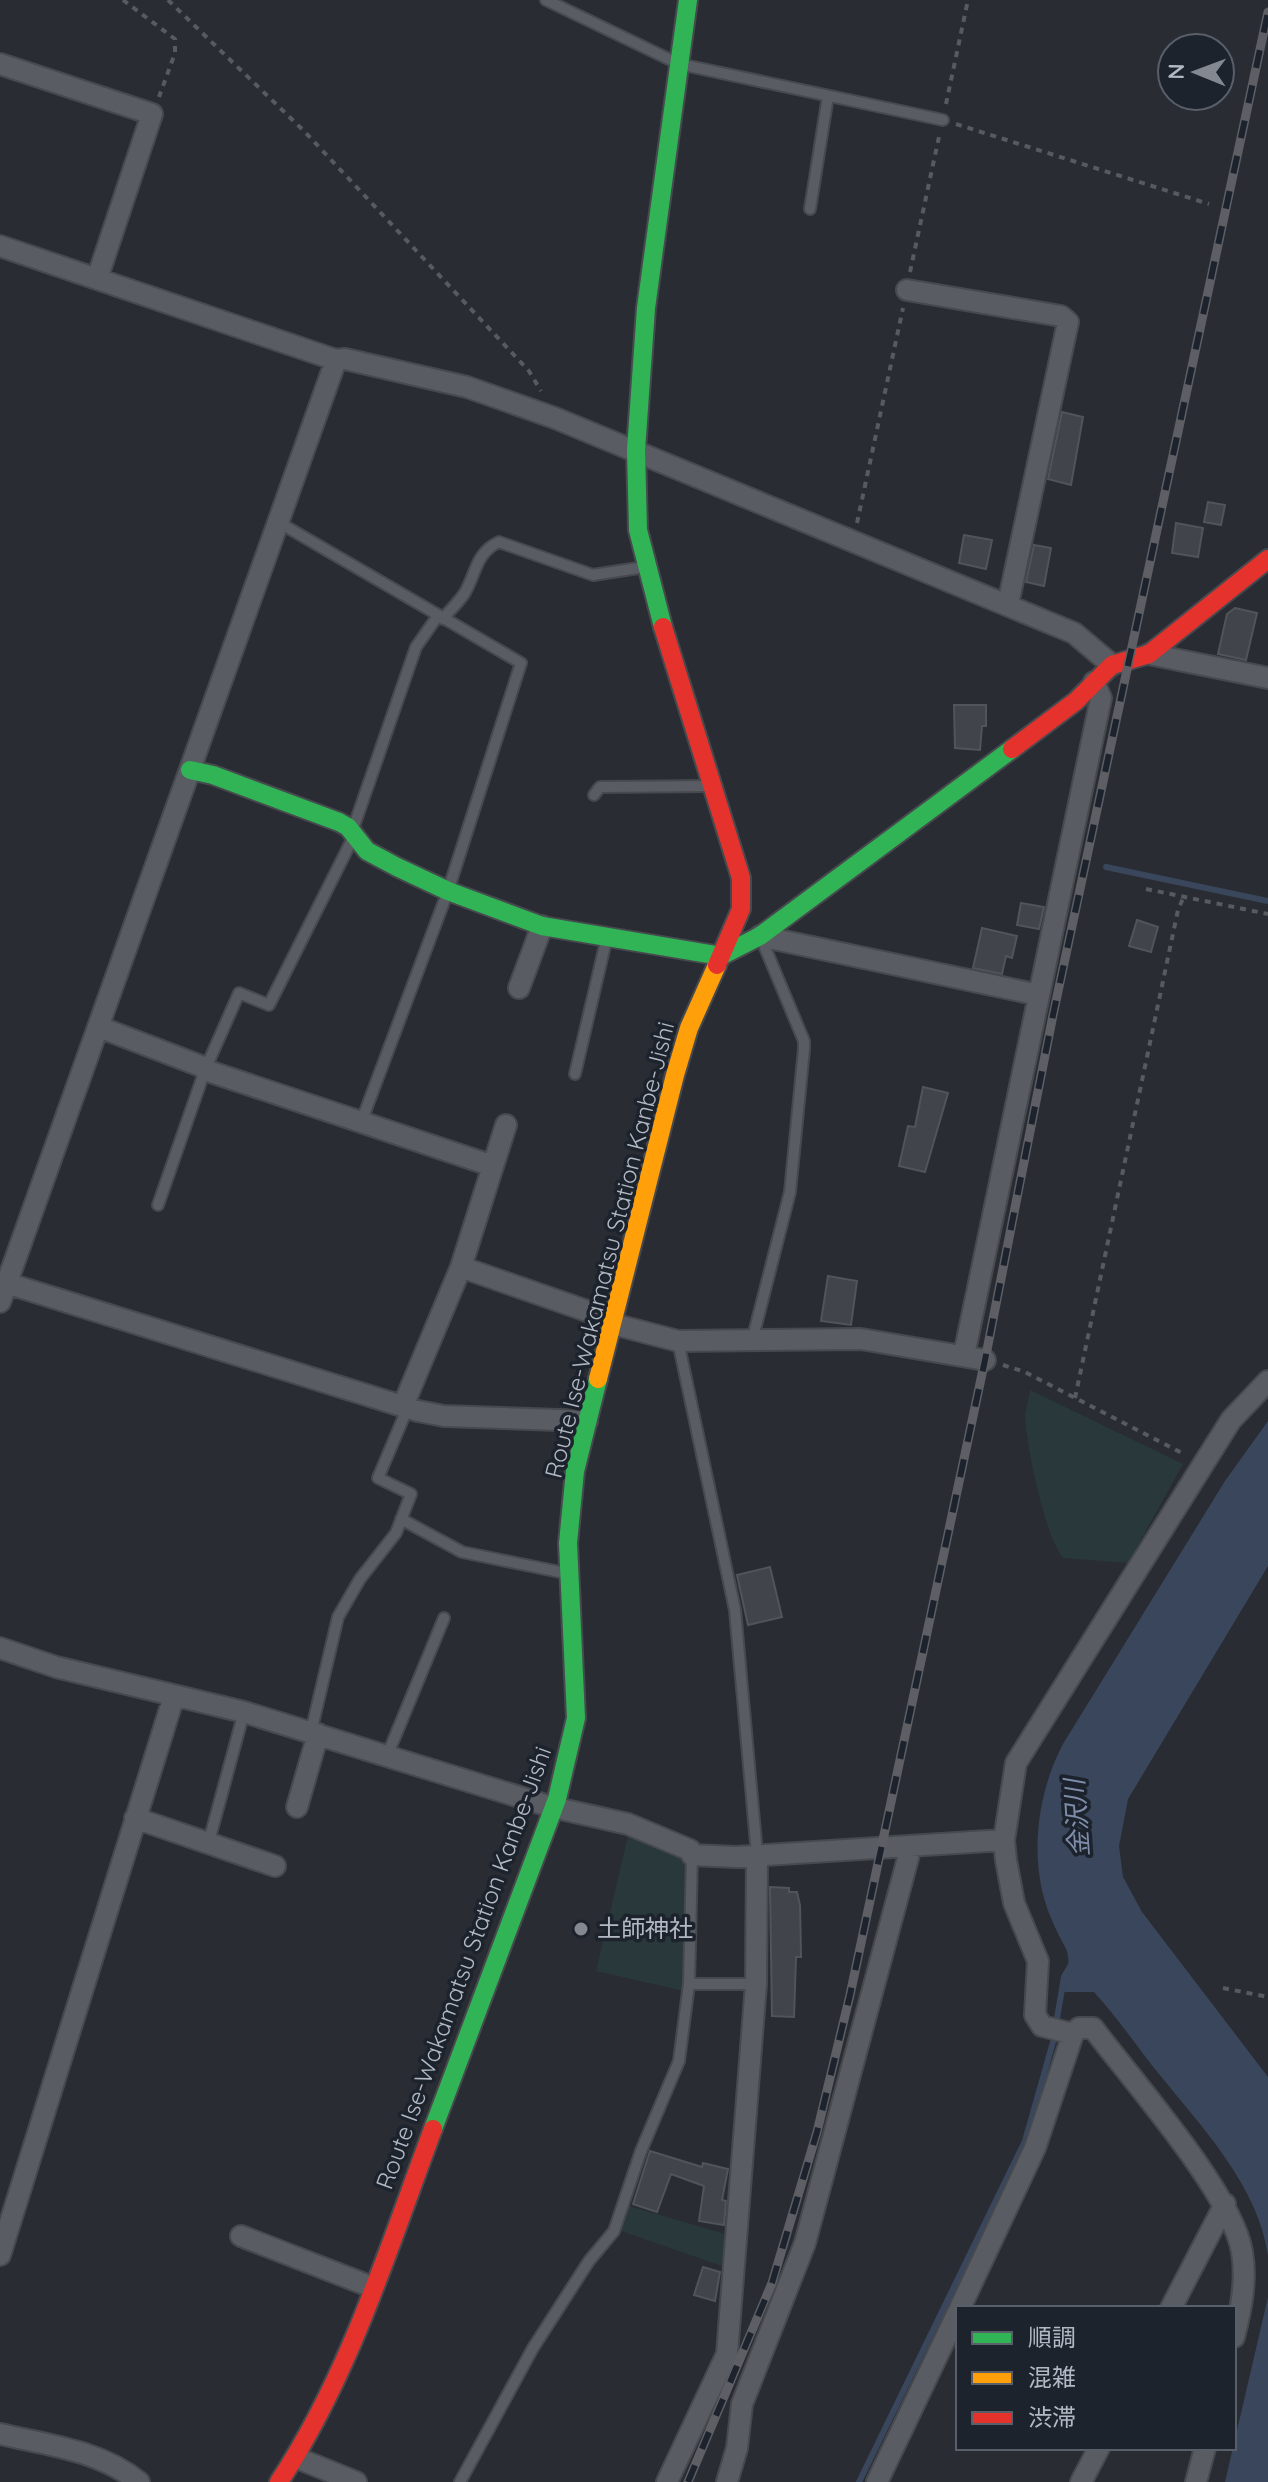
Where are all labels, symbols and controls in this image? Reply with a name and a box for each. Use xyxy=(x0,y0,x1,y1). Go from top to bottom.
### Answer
north arrow xyxy=(1156,32,1236,112)
text: N xyxy=(1162,63,1190,80)
street label: Route Ise-Wakamatsu Station Kanbe-Jishi xyxy=(538,1019,680,1481)
street label: Route Ise-Wakamatsu Station Kanbe-Jishi xyxy=(369,1742,557,2193)
water label: 金沢川 xyxy=(1057,1775,1096,1858)
place label: 土師神社 xyxy=(597,1913,693,1943)
marker: 土師神社 xyxy=(572,1920,590,1938)
legend xyxy=(956,2306,1236,2450)
text: 順調 xyxy=(1028,2322,1076,2352)
text: 混雑 xyxy=(1028,2362,1076,2392)
text: 渋滞 xyxy=(1028,2402,1076,2432)

